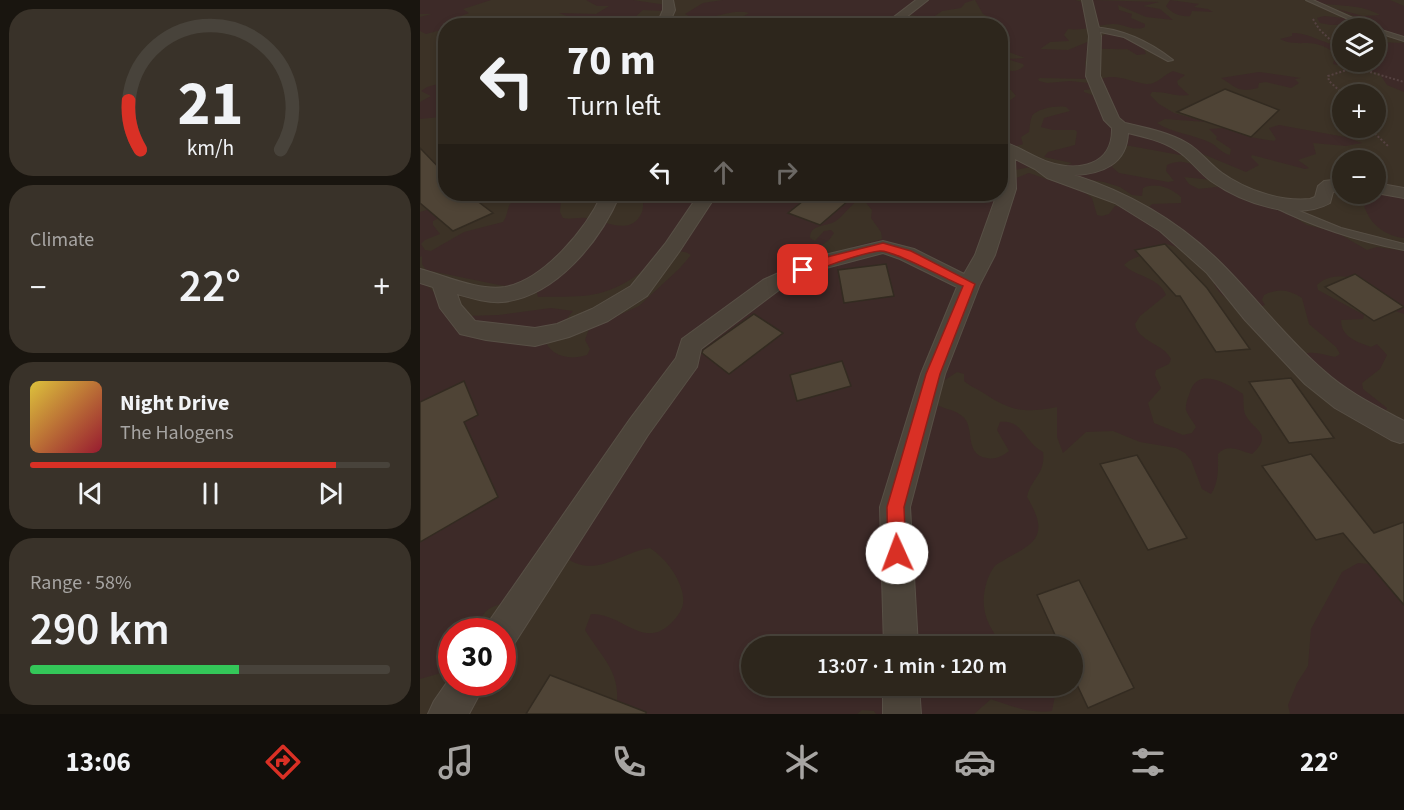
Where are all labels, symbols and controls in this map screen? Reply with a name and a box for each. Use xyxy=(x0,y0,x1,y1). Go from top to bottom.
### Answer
map controls xyxy=(1332,18,1386,204)
button: layers xyxy=(1332,18,1386,72)
text: 70 m xyxy=(567,31,656,91)
icon: left xyxy=(468,42,546,120)
text: 21 xyxy=(177,60,243,149)
button: + xyxy=(1332,84,1386,138)
text: Turn left xyxy=(567,87,661,126)
text: km/h xyxy=(186,133,234,164)
button: − xyxy=(1332,150,1386,204)
icon: left xyxy=(644,156,677,189)
icon: ahead xyxy=(707,156,740,189)
icon: right xyxy=(770,156,803,189)
text: Climate xyxy=(30,226,94,254)
pin xyxy=(777,244,828,295)
icon: arrive xyxy=(786,253,819,286)
text: 22° xyxy=(179,255,241,319)
text: − xyxy=(30,264,46,311)
text: + xyxy=(374,264,390,311)
text: Night Drive xyxy=(120,387,229,419)
text: The Halogens xyxy=(120,419,234,447)
icon: previous xyxy=(74,477,107,510)
icon: pause xyxy=(194,477,227,510)
icon: next xyxy=(314,477,347,510)
position arrow xyxy=(865,521,929,585)
text: Range · 58% xyxy=(30,569,131,597)
text: 290 km xyxy=(30,598,170,662)
speed limit sign: 30 xyxy=(438,618,516,696)
text: 13:07 · 1 min · 120 m xyxy=(817,650,1007,682)
icon: directions xyxy=(262,741,304,783)
icon: music xyxy=(435,741,477,783)
icon: phone xyxy=(608,741,650,783)
icon: climate xyxy=(781,741,823,783)
icon: car xyxy=(954,741,996,783)
icon: filters xyxy=(1127,741,1169,783)
text: 13:06 xyxy=(66,743,131,782)
text: 22° xyxy=(1300,743,1338,782)

